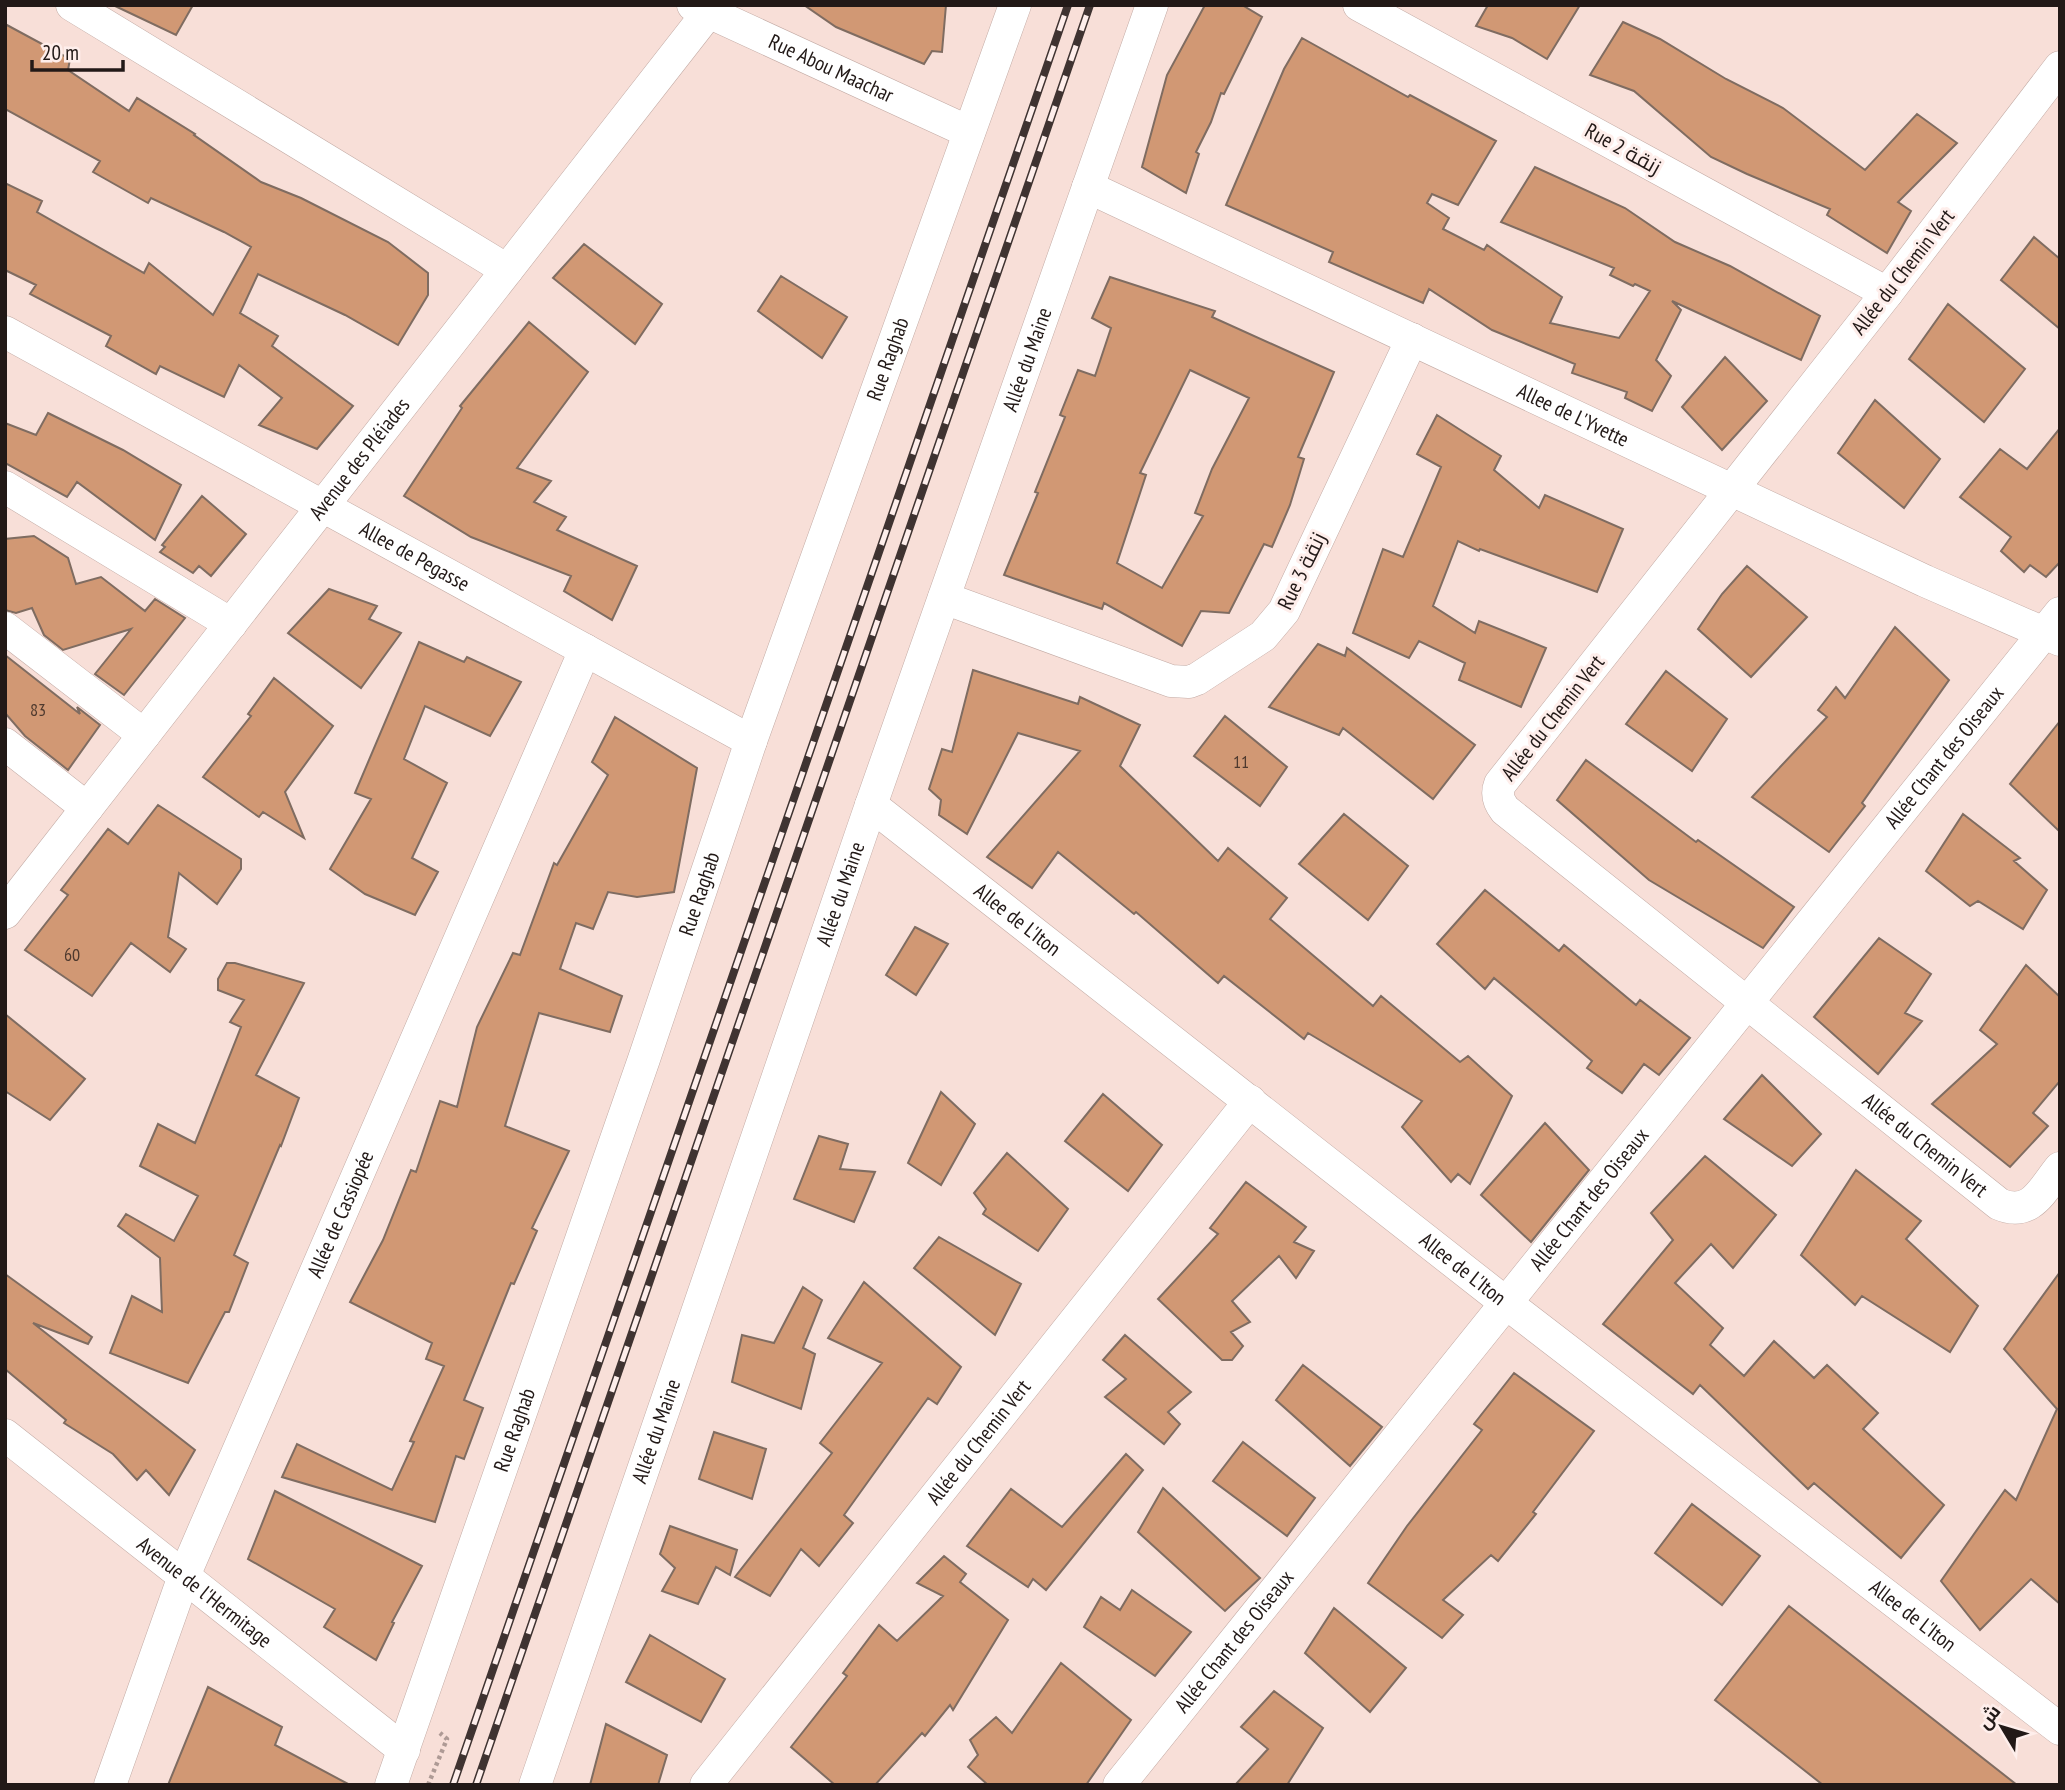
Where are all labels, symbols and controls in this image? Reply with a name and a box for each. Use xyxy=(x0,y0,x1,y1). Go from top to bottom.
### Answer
scale bar xyxy=(32,28,122,72)
street label: Rue Abou Maachar xyxy=(764,28,898,109)
text: 20 m xyxy=(42,39,79,66)
street label: Rue 2 زنقة xyxy=(1580,117,1666,180)
street label: Allée du Chemin Vert xyxy=(1845,203,1960,340)
street label: Allée du Maine xyxy=(996,304,1058,415)
street label: Rue Raghab xyxy=(860,314,915,404)
street label: Allee de L'Yvette xyxy=(1513,377,1633,453)
street label: Avenue des Pléiades xyxy=(303,392,415,525)
street label: Allee de Pegasse xyxy=(355,515,474,597)
street label: Rue 3 زنقة xyxy=(1271,528,1332,614)
street label: Allée du Chemin Vert xyxy=(1495,649,1610,786)
street label: Allée Chant des Oiseaux xyxy=(1878,680,2009,834)
house number: 83 xyxy=(30,698,46,721)
house number: 11 xyxy=(1233,750,1249,773)
street label: Allée du Maine xyxy=(810,838,870,949)
street label: Rue Raghab xyxy=(672,848,726,939)
street label: Allee de L'Iton xyxy=(969,877,1066,962)
house number: 60 xyxy=(64,943,80,966)
street label: Allée du Chemin Vert xyxy=(1857,1086,1994,1203)
street label: Allée Chant des Oiseaux xyxy=(1523,1122,1654,1276)
street label: Allée de Cassiopée xyxy=(301,1146,380,1282)
street label: Allee de L'Iton xyxy=(1414,1226,1512,1311)
street label: Allée du Chemin Vert xyxy=(920,1374,1036,1510)
street label: Allée du Maine xyxy=(625,1375,686,1487)
street label: Rue Raghab xyxy=(487,1384,541,1475)
street label: Avenue de l'Hermitage xyxy=(132,1530,278,1654)
street label: Allée Chant des Oiseaux xyxy=(1168,1564,1300,1718)
street label: Allee de L'Iton xyxy=(1864,1573,1962,1657)
north arrow xyxy=(1967,1692,2037,1762)
text: ش xyxy=(1972,1700,2006,1734)

